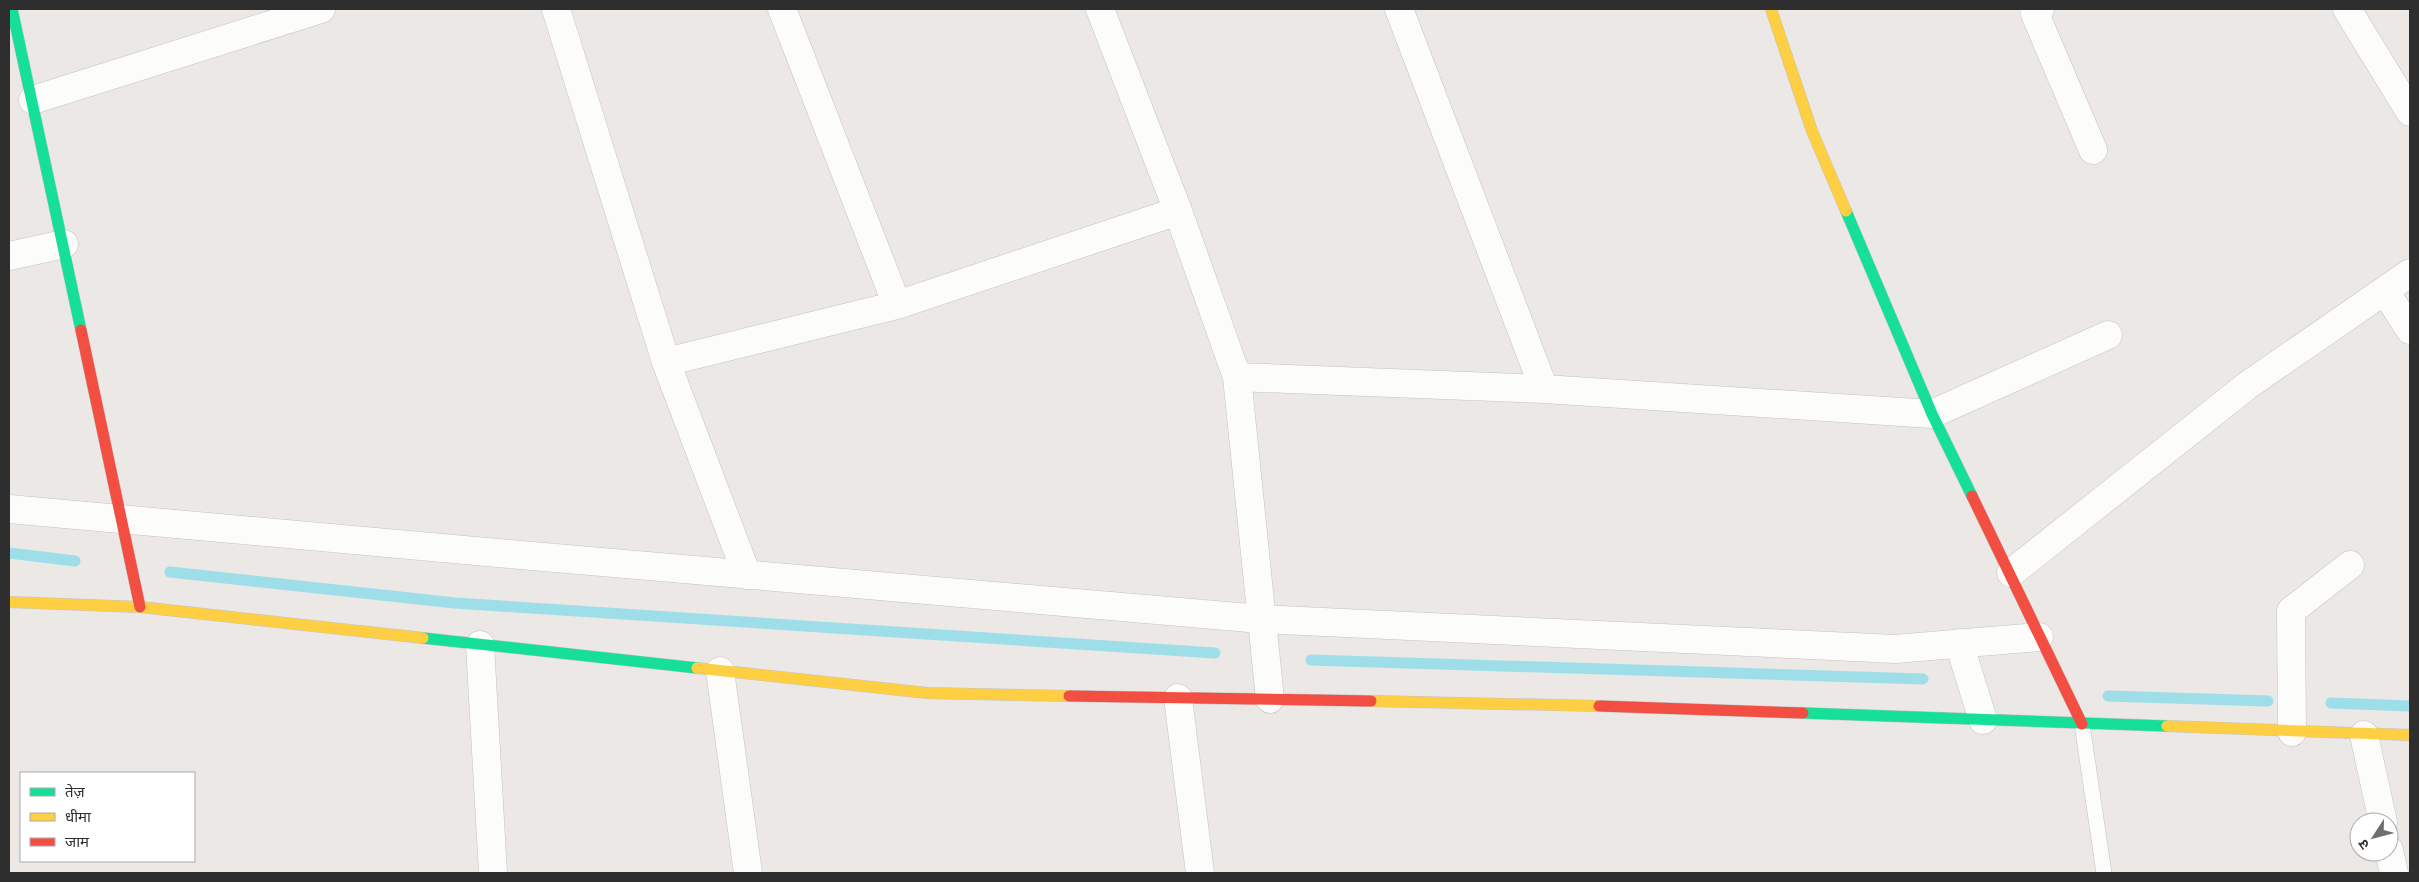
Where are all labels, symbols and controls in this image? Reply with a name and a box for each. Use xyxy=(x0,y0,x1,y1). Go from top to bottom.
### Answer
legend xyxy=(20,772,195,862)
text: तेज़ xyxy=(65,783,86,800)
text: धीमा xyxy=(65,809,92,825)
north arrow xyxy=(2349,812,2399,862)
text: जाम xyxy=(65,835,90,850)
text: उ xyxy=(2356,836,2372,851)

